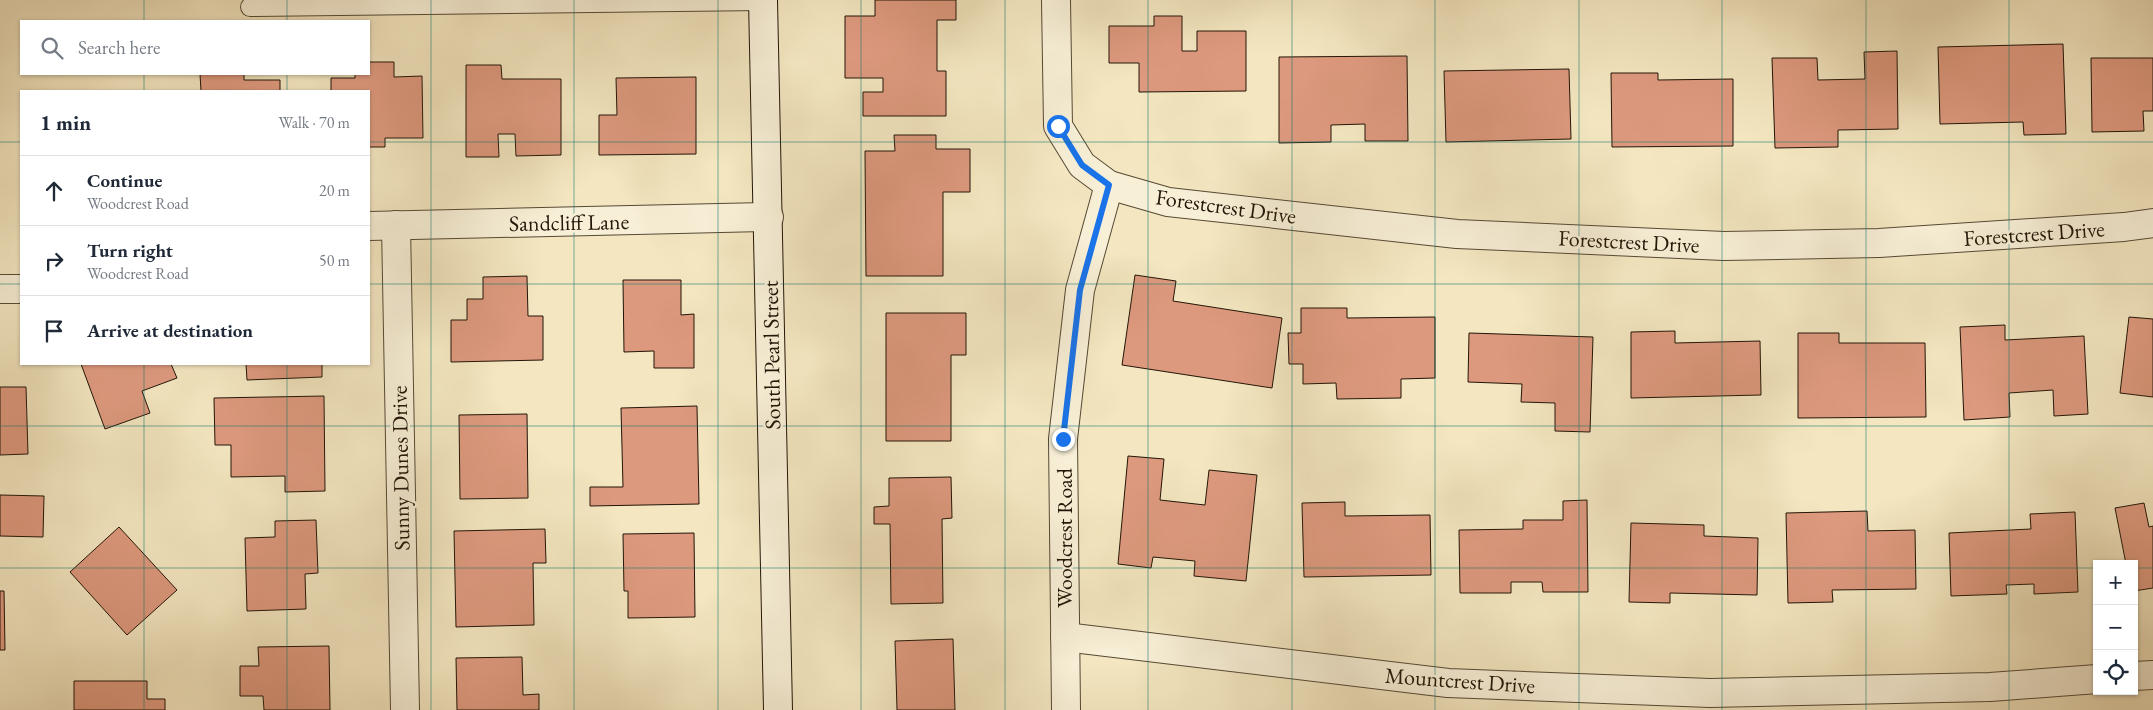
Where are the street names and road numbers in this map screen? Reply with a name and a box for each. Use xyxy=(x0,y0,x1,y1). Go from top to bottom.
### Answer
street label: Forestcrest Drive xyxy=(1154,182,1298,231)
street label: Sandcliff Lane xyxy=(509,207,630,238)
street label: Forestcrest Drive xyxy=(1962,214,2106,253)
street label: Forestcrest Drive xyxy=(1558,223,1701,260)
street label: South Pearl Street xyxy=(756,280,787,430)
street label: Sunny Dunes Drive xyxy=(385,385,416,551)
street label: Woodcrest Road xyxy=(1050,467,1079,608)
street label: Mountcrest Drive xyxy=(1384,661,1536,700)

